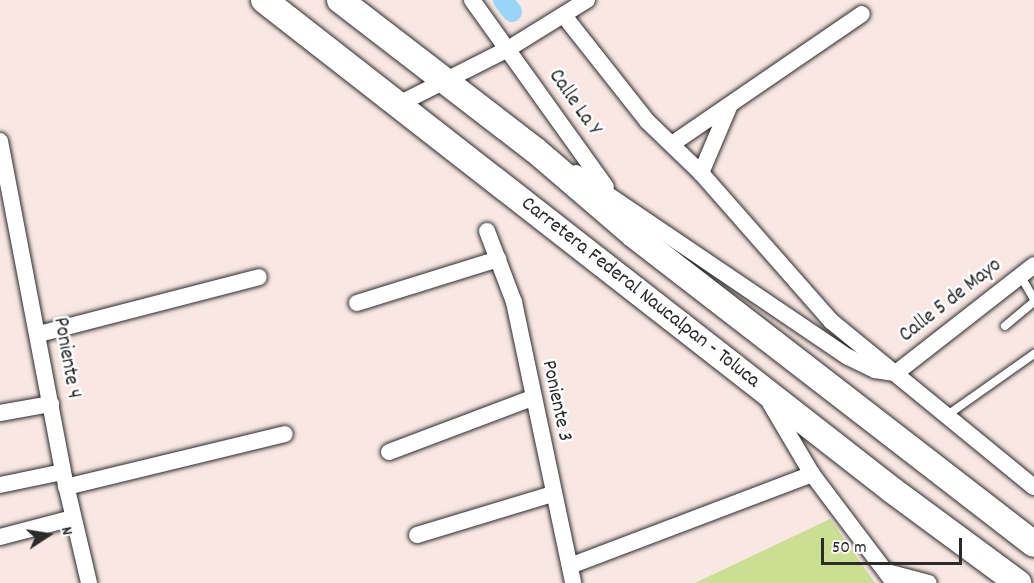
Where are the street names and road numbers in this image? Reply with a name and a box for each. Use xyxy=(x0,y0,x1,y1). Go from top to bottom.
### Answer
street label: Calle La Y xyxy=(542,65,606,141)
street label: Carretera Federal Naucalpan - Toluca xyxy=(515,192,765,394)
street label: Calle 5 de Mayo xyxy=(895,253,1007,349)
street label: Poniente 4 xyxy=(46,315,86,401)
street label: Poniente 3 xyxy=(535,358,577,444)

